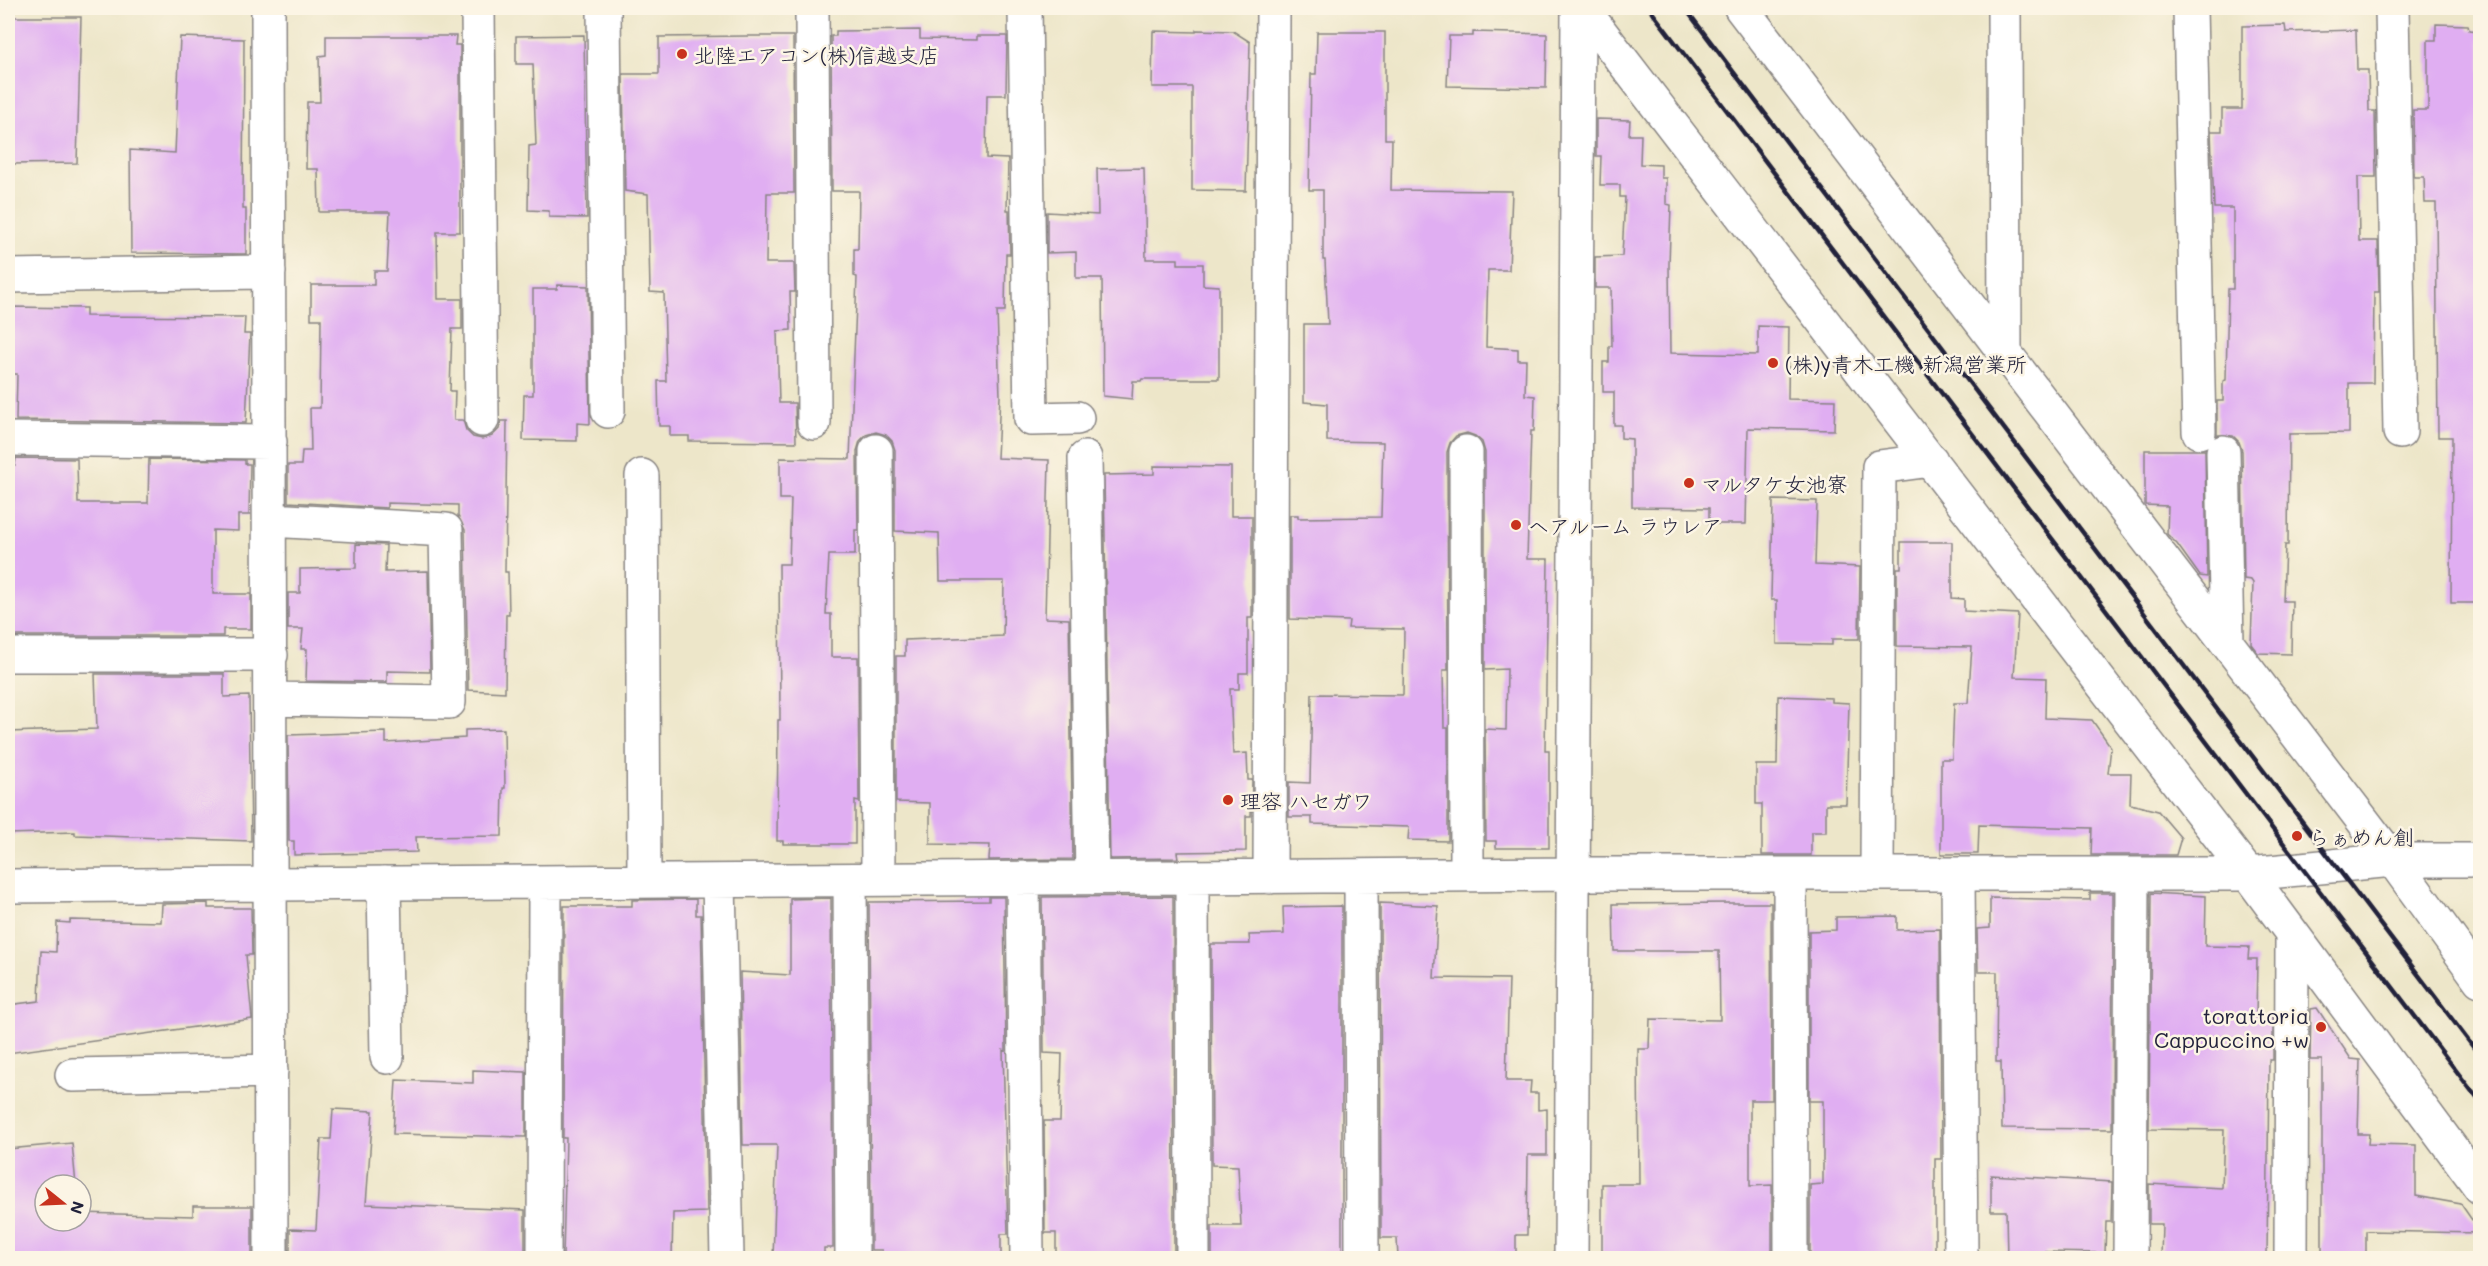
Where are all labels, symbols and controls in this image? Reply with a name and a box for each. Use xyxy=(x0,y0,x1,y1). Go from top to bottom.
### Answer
place label: 北陸エアコン(株)信越支店 xyxy=(694,41,939,68)
marker: 北陸エアコン(株)信越支店 xyxy=(675,47,689,61)
place label: (株)y青木工機 新潟営業所 xyxy=(1785,350,2027,377)
marker: (株)y青木工機 新潟営業所 xyxy=(1766,356,1780,370)
place label: マルタケ女池寮 xyxy=(1701,470,1848,497)
marker: マルタケ女池寮 xyxy=(1682,476,1696,490)
place label: ヘアルーム ラウレア xyxy=(1528,512,1722,539)
marker: ヘアルーム ラウレア xyxy=(1509,518,1523,532)
place label: 理容 ハセガワ xyxy=(1240,787,1373,814)
marker: 理容 ハセガワ xyxy=(1221,793,1235,807)
place label: らぁめん創 xyxy=(2309,823,2414,850)
marker: らぁめん創 xyxy=(2290,829,2304,843)
place label: torattoria Cappuccino +w xyxy=(2154,1002,2309,1053)
marker: torattoria Cappuccino +w xyxy=(2314,1020,2328,1034)
north arrow xyxy=(33,1173,93,1233)
text: N xyxy=(66,1199,90,1217)

